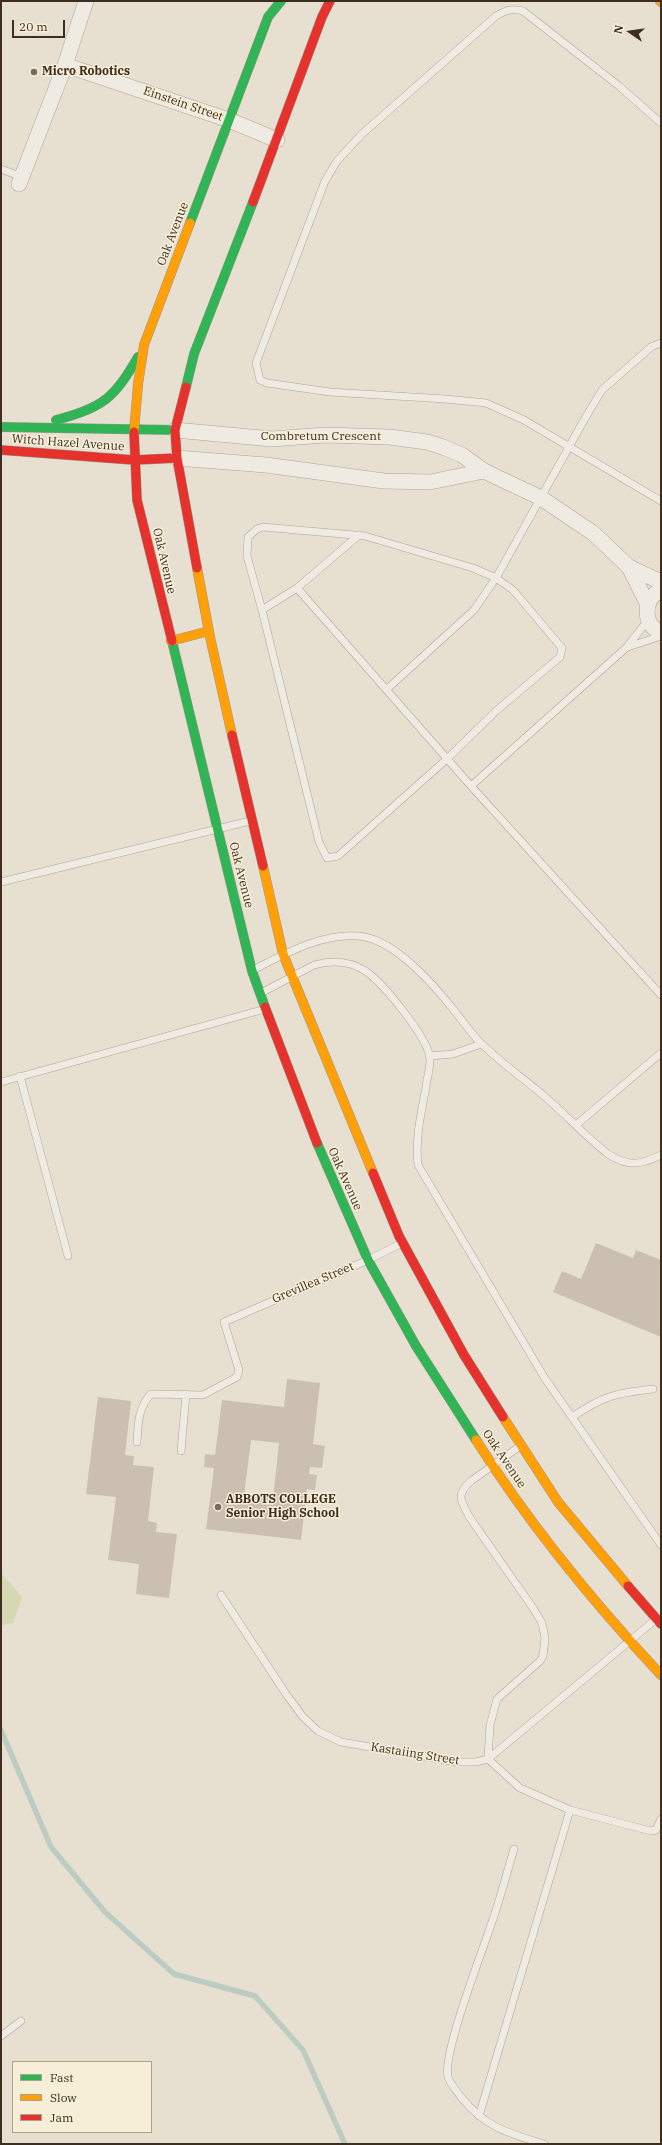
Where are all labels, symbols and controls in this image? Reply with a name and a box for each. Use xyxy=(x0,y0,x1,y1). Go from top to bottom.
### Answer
scale bar xyxy=(14,12,67,38)
north arrow xyxy=(610,12,650,52)
text: 20 m xyxy=(19,19,48,34)
text: N xyxy=(611,23,626,35)
place label: Micro Robotics xyxy=(42,65,130,79)
marker: Micro Robotics xyxy=(29,67,39,77)
street label: Einstein Street xyxy=(141,84,225,124)
street label: Oak Avenue xyxy=(154,200,192,268)
street label: Combretum Crescent xyxy=(261,430,381,444)
street label: Witch Hazel Avenue xyxy=(11,432,125,454)
street label: Oak Avenue xyxy=(149,527,179,595)
street label: Oak Avenue xyxy=(226,841,256,909)
street label: Oak Avenue xyxy=(325,1145,365,1213)
street label: Grevillea Street xyxy=(270,1259,356,1307)
street label: Oak Avenue xyxy=(479,1427,529,1491)
place label: ABBOTS COLLEGE Senior High School xyxy=(226,1493,339,1521)
marker: ABBOTS COLLEGE Senior High School xyxy=(213,1502,223,1512)
street label: Kastaiing Street xyxy=(370,1740,460,1768)
legend xyxy=(12,2061,152,2133)
text: Fast xyxy=(50,2070,74,2085)
text: Slow xyxy=(50,2090,77,2105)
text: Jam xyxy=(50,2110,73,2125)

